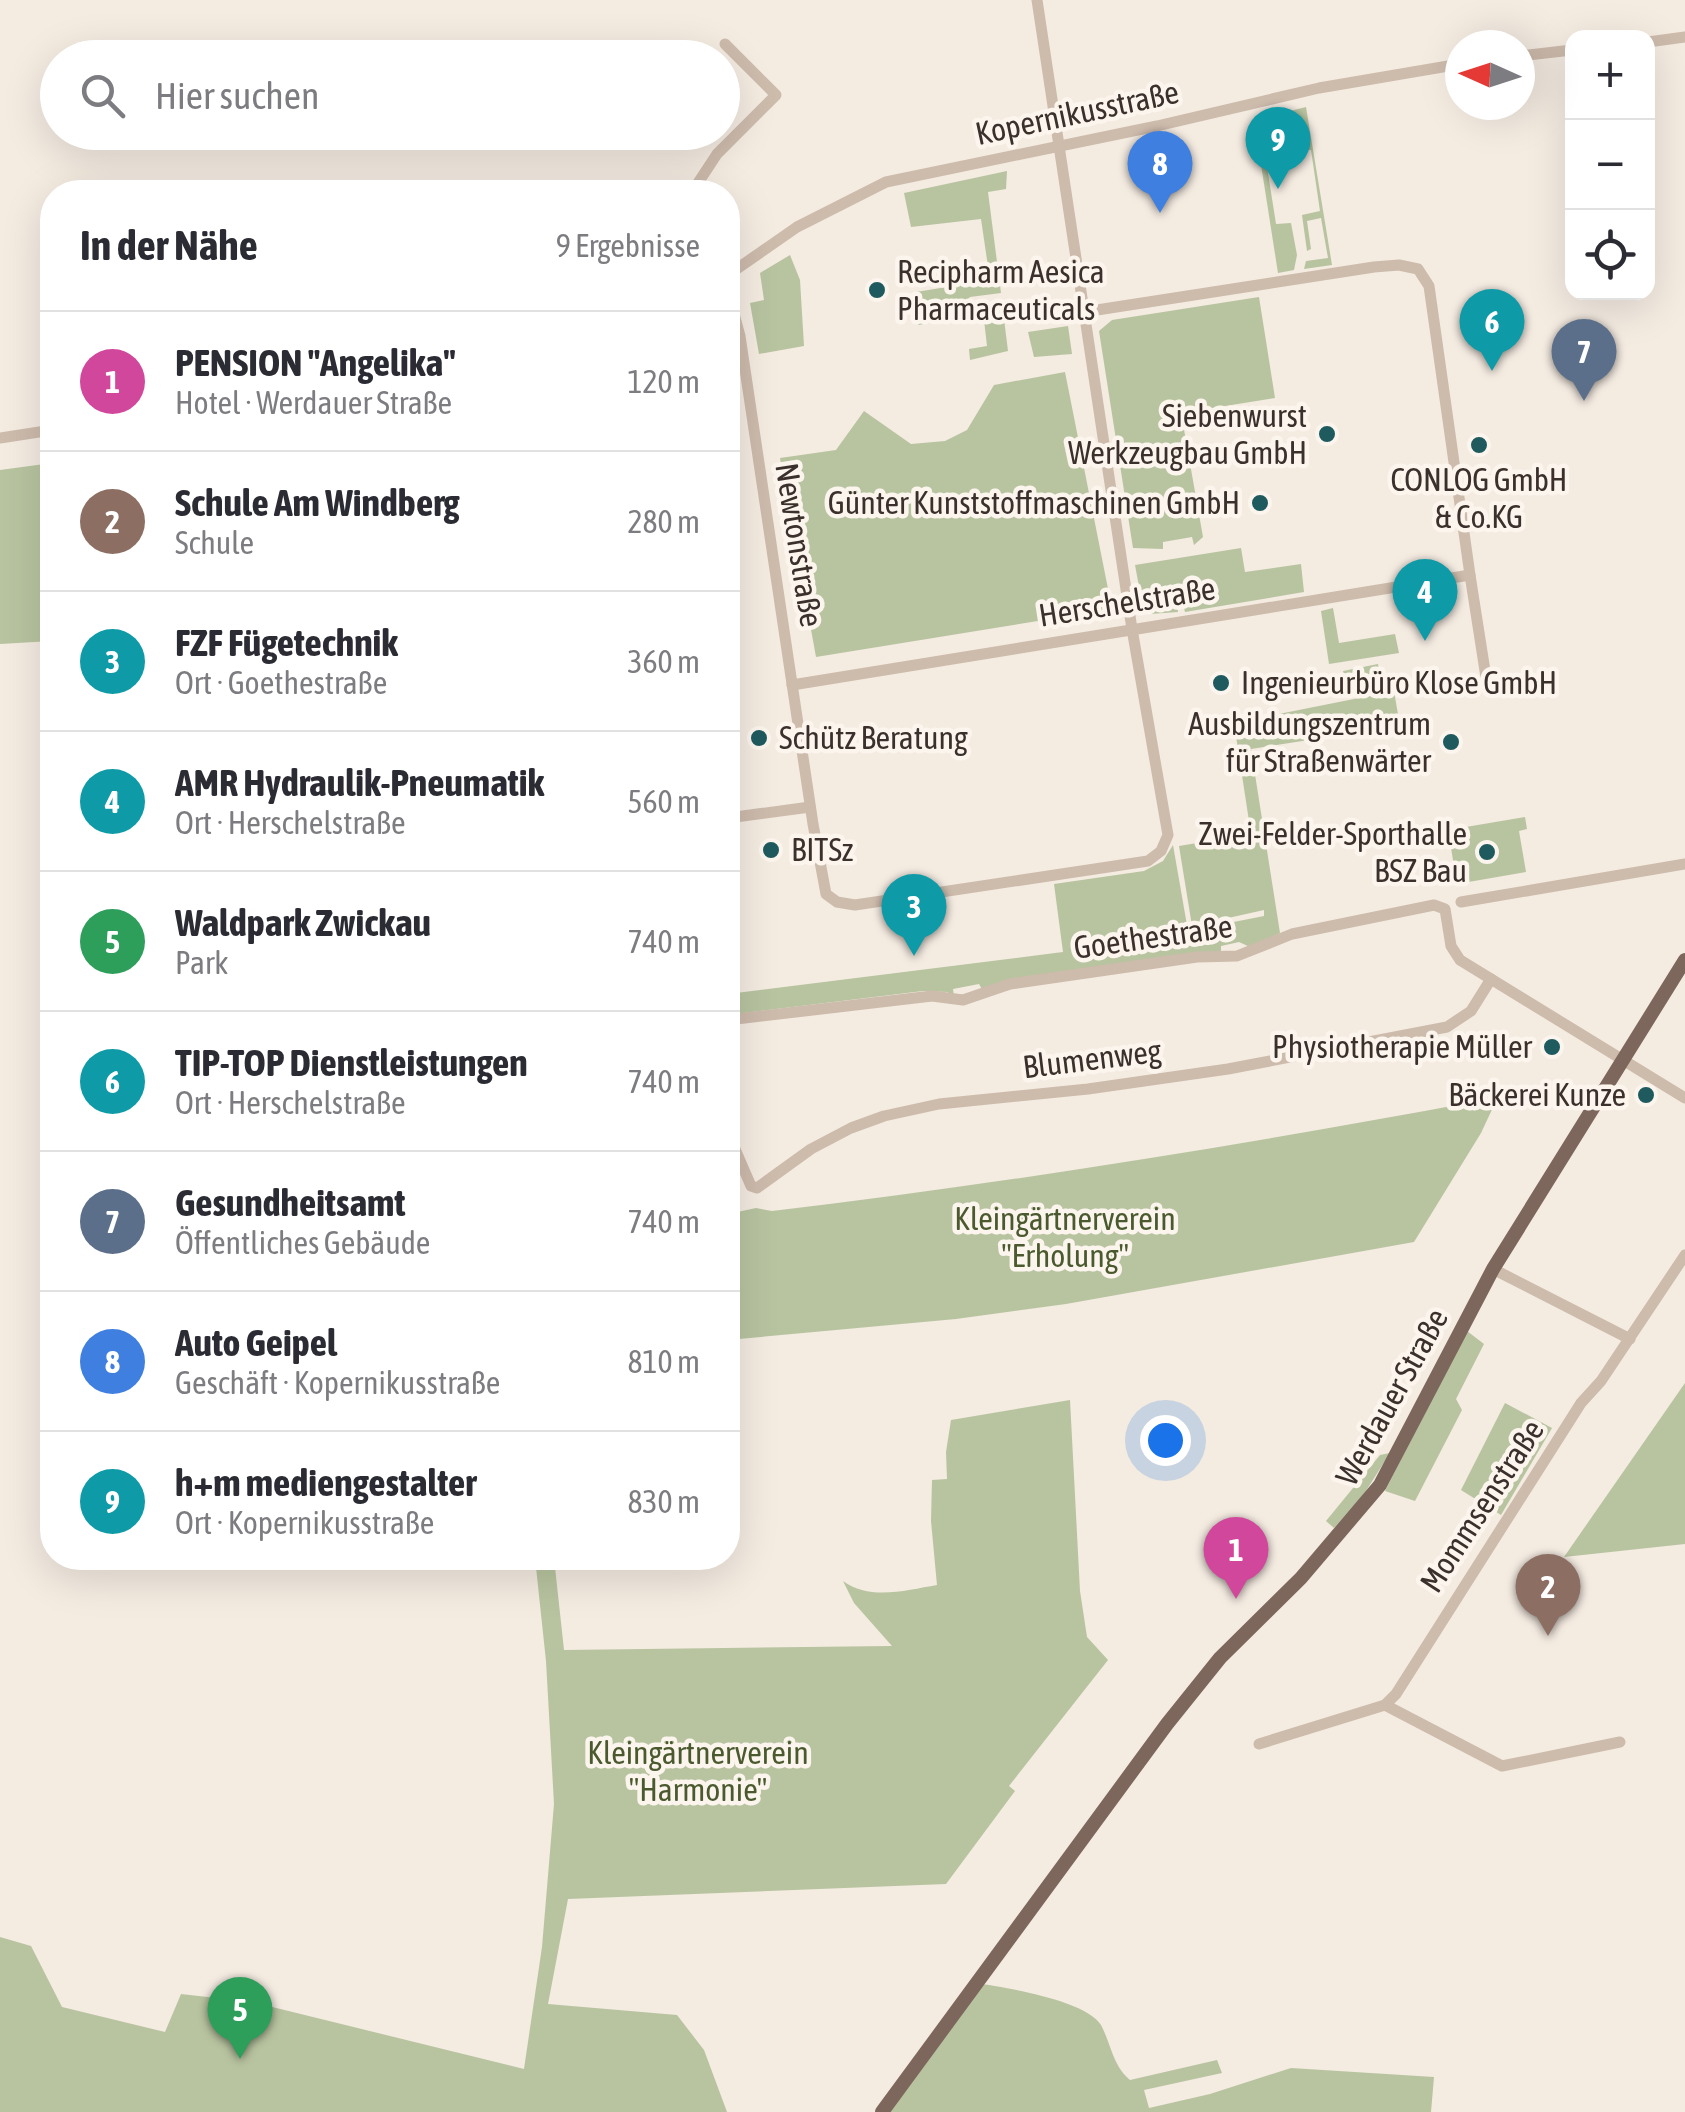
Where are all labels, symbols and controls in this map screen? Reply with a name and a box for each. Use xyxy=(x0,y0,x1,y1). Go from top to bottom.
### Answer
north arrow xyxy=(1445,30,1535,120)
map controls xyxy=(1565,30,1655,300)
button: + xyxy=(1565,30,1655,120)
search box xyxy=(40,40,740,150)
icon: search xyxy=(75,68,130,123)
street label: Kopernikusstraße xyxy=(972,73,1182,152)
text: Hier suchen xyxy=(155,74,319,117)
pin: 9 xyxy=(1246,106,1310,189)
button: − xyxy=(1565,120,1655,210)
pin: 8 xyxy=(1128,130,1192,213)
button: locate xyxy=(1565,210,1655,300)
text: In der Nähe xyxy=(80,221,258,269)
text: 9 Ergebnisse xyxy=(556,227,700,264)
place label: Recipharm Aesica Pharmaceuticals xyxy=(897,253,1105,327)
marker: Recipharm Aesica Pharmaceuticals xyxy=(866,279,888,301)
pin: 6 xyxy=(1460,288,1524,371)
pin: 7 xyxy=(1552,318,1616,401)
text: PENSION "Angelika" xyxy=(175,341,456,384)
text: 1 xyxy=(105,363,120,400)
text: 120 m xyxy=(627,363,700,400)
text: Hotel · Werdauer Straße xyxy=(175,384,452,421)
place label: Siebenwurst Werkzeugbau GmbH xyxy=(1068,397,1307,471)
marker: Siebenwurst Werkzeugbau GmbH xyxy=(1316,423,1338,445)
marker: CONLOG GmbH & Co.KG xyxy=(1468,434,1490,456)
street label: Newtonstraße xyxy=(768,460,831,630)
place label: CONLOG GmbH & Co.KG xyxy=(1391,461,1567,535)
text: Schule Am Windberg xyxy=(175,481,460,524)
place label: Günter Kunststoffmaschinen GmbH xyxy=(828,484,1240,521)
marker: Günter Kunststoffmaschinen GmbH xyxy=(1249,492,1271,514)
text: 2 xyxy=(105,503,120,540)
text: 280 m xyxy=(627,503,700,540)
text: Schule xyxy=(175,524,254,561)
pin: 4 xyxy=(1392,558,1458,641)
street label: Herschelstraße xyxy=(1036,569,1218,634)
text: FZF Fügetechnik xyxy=(175,621,398,664)
text: 3 xyxy=(105,643,120,680)
text: 360 m xyxy=(627,643,700,680)
text: Ort · Goethestraße xyxy=(175,664,387,701)
place label: Ingenieurbüro Klose GmbH xyxy=(1241,664,1557,701)
marker: Ingenieurbüro Klose GmbH xyxy=(1210,672,1232,694)
place label: Ausbildungszentrum für Straßenwärter xyxy=(1188,705,1432,779)
place label: Schütz Beratung xyxy=(779,719,968,756)
marker: Schütz Beratung xyxy=(748,727,770,749)
marker: Ausbildungszentrum für Straßenwärter xyxy=(1440,731,1462,753)
text: AMR Hydraulik-Pneumatik xyxy=(175,761,544,804)
text: 4 xyxy=(105,783,120,820)
text: 560 m xyxy=(627,783,700,820)
text: Ort · Herschelstraße xyxy=(175,804,406,841)
place label: Zwei-Felder-Sporthalle BSZ Bau xyxy=(1198,815,1467,889)
place label: BITSz xyxy=(791,831,854,868)
marker: BITSz xyxy=(760,839,782,861)
marker: Zwei-Felder-Sporthalle BSZ Bau xyxy=(1476,841,1498,863)
pin: 3 xyxy=(882,874,946,956)
text: Waldpark Zwickau xyxy=(175,901,431,944)
street label: Goethestraße xyxy=(1071,907,1235,966)
text: 5 xyxy=(105,923,120,960)
text: 740 m xyxy=(627,923,700,960)
text: Park xyxy=(175,944,228,981)
place label: Physiotherapie Müller xyxy=(1272,1028,1533,1065)
street label: Blumenweg xyxy=(1021,1032,1164,1085)
marker: Physiotherapie Müller xyxy=(1541,1036,1563,1058)
text: TIP-TOP Dienstleistungen xyxy=(175,1041,528,1084)
text: 6 xyxy=(105,1063,120,1100)
text: 740 m xyxy=(627,1063,700,1100)
place label: Bäckerei Kunze xyxy=(1448,1076,1626,1113)
text: Ort · Herschelstraße xyxy=(175,1084,406,1121)
marker: Bäckerei Kunze xyxy=(1635,1084,1657,1106)
text: Gesundheitsamt xyxy=(175,1181,405,1224)
park label: Kleingärtnerverein "Erholung" xyxy=(954,1200,1176,1274)
text: 7 xyxy=(105,1203,120,1240)
text: 740 m xyxy=(627,1203,700,1240)
text: Öffentliches Gebäude xyxy=(175,1224,430,1261)
street label: Werdauer Straße xyxy=(1328,1302,1455,1491)
text: Auto Geipel xyxy=(175,1321,337,1364)
text: 8 xyxy=(105,1343,120,1380)
text: 810 m xyxy=(627,1343,700,1380)
text: Geschäft · Kopernikusstraße xyxy=(175,1364,500,1401)
street label: Mommsenstraße xyxy=(1412,1413,1551,1599)
your location xyxy=(1140,1415,1191,1466)
text: h+m mediengestalter xyxy=(175,1461,477,1504)
text: 9 xyxy=(105,1483,120,1520)
text: 830 m xyxy=(627,1483,700,1520)
text: Ort · Kopernikusstraße xyxy=(175,1504,434,1541)
pin: 1 xyxy=(1204,1516,1268,1599)
pin: 2 xyxy=(1516,1554,1580,1636)
park label: Kleingärtnerverein "Harmonie" xyxy=(587,1734,809,1808)
pin: 5 xyxy=(208,1976,272,2059)

